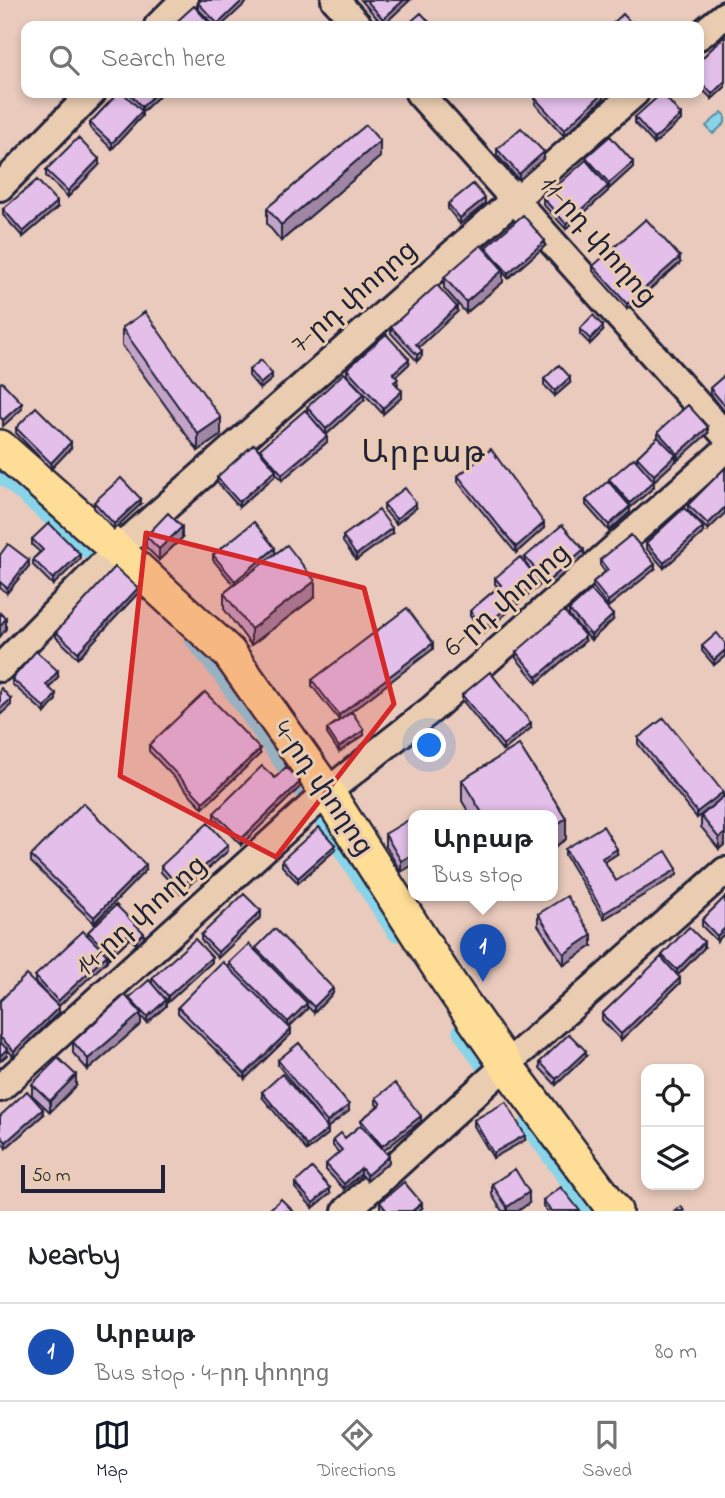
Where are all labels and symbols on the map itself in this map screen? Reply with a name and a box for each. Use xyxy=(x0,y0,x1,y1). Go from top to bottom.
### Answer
street label: 11-րդ փողոց xyxy=(528,167,666,317)
street label: 7-րդ փողոց xyxy=(283,231,427,365)
district label: Արբաթ xyxy=(361,431,487,478)
street label: 6-րդ փողոց xyxy=(435,534,581,668)
street label: 4-րդ փողոց xyxy=(261,713,383,865)
your location xyxy=(412,728,446,762)
street label: 14-րդ փողոց xyxy=(67,847,217,987)
pin: 1 xyxy=(460,924,506,982)
scale bar xyxy=(21,1162,164,1194)

